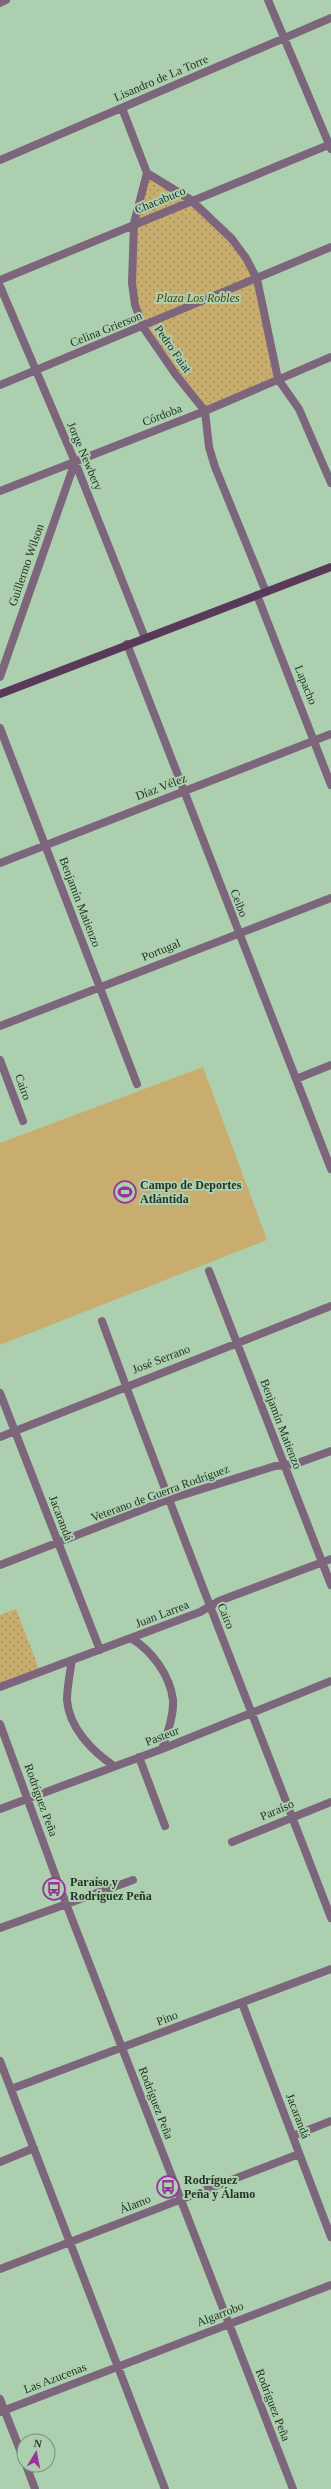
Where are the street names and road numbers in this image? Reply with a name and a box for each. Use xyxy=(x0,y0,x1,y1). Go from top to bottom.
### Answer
street label: Lisandro de La Torre xyxy=(112,52,210,104)
street label: Chacabuco xyxy=(133,184,187,216)
street label: Celina Grierson xyxy=(68,308,144,350)
street label: Pedro Faiat xyxy=(151,322,195,376)
street label: Córdoba xyxy=(140,401,184,429)
street label: Jorge Newbery xyxy=(64,420,106,492)
street label: Guillermo Wilson xyxy=(5,522,47,608)
street label: Lapacho xyxy=(292,663,320,707)
street label: Díaz Vélez xyxy=(134,771,188,803)
street label: Benjamín Matienzo xyxy=(56,855,104,949)
street label: Ceibo xyxy=(227,887,251,919)
street label: Portugal xyxy=(140,936,183,964)
street label: Cairo xyxy=(12,1072,34,1102)
street label: José Serrano xyxy=(130,1342,192,1376)
street label: Benjamín Matienzo xyxy=(257,1377,305,1471)
street label: Veterano de Guerra Rodríguez xyxy=(89,1461,231,1525)
street label: Jacarandá xyxy=(46,1493,76,1543)
street label: Juan Larrea xyxy=(133,1597,191,1631)
street label: Cairo xyxy=(215,1601,237,1631)
street label: Pasteur xyxy=(143,1723,181,1749)
street label: Rodríguez Peña xyxy=(21,1762,61,1839)
street label: Paraíso xyxy=(258,1797,296,1823)
street label: Pino xyxy=(154,2008,180,2028)
street label: Rodríguez Peña xyxy=(136,2065,176,2142)
street label: Jacarandá xyxy=(283,2091,313,2141)
street label: Álamo xyxy=(117,2192,153,2216)
street label: Algarrobo xyxy=(194,2299,246,2329)
street label: Las Azucenas xyxy=(22,2359,89,2396)
street label: Rodríguez Peña xyxy=(253,2367,293,2444)

